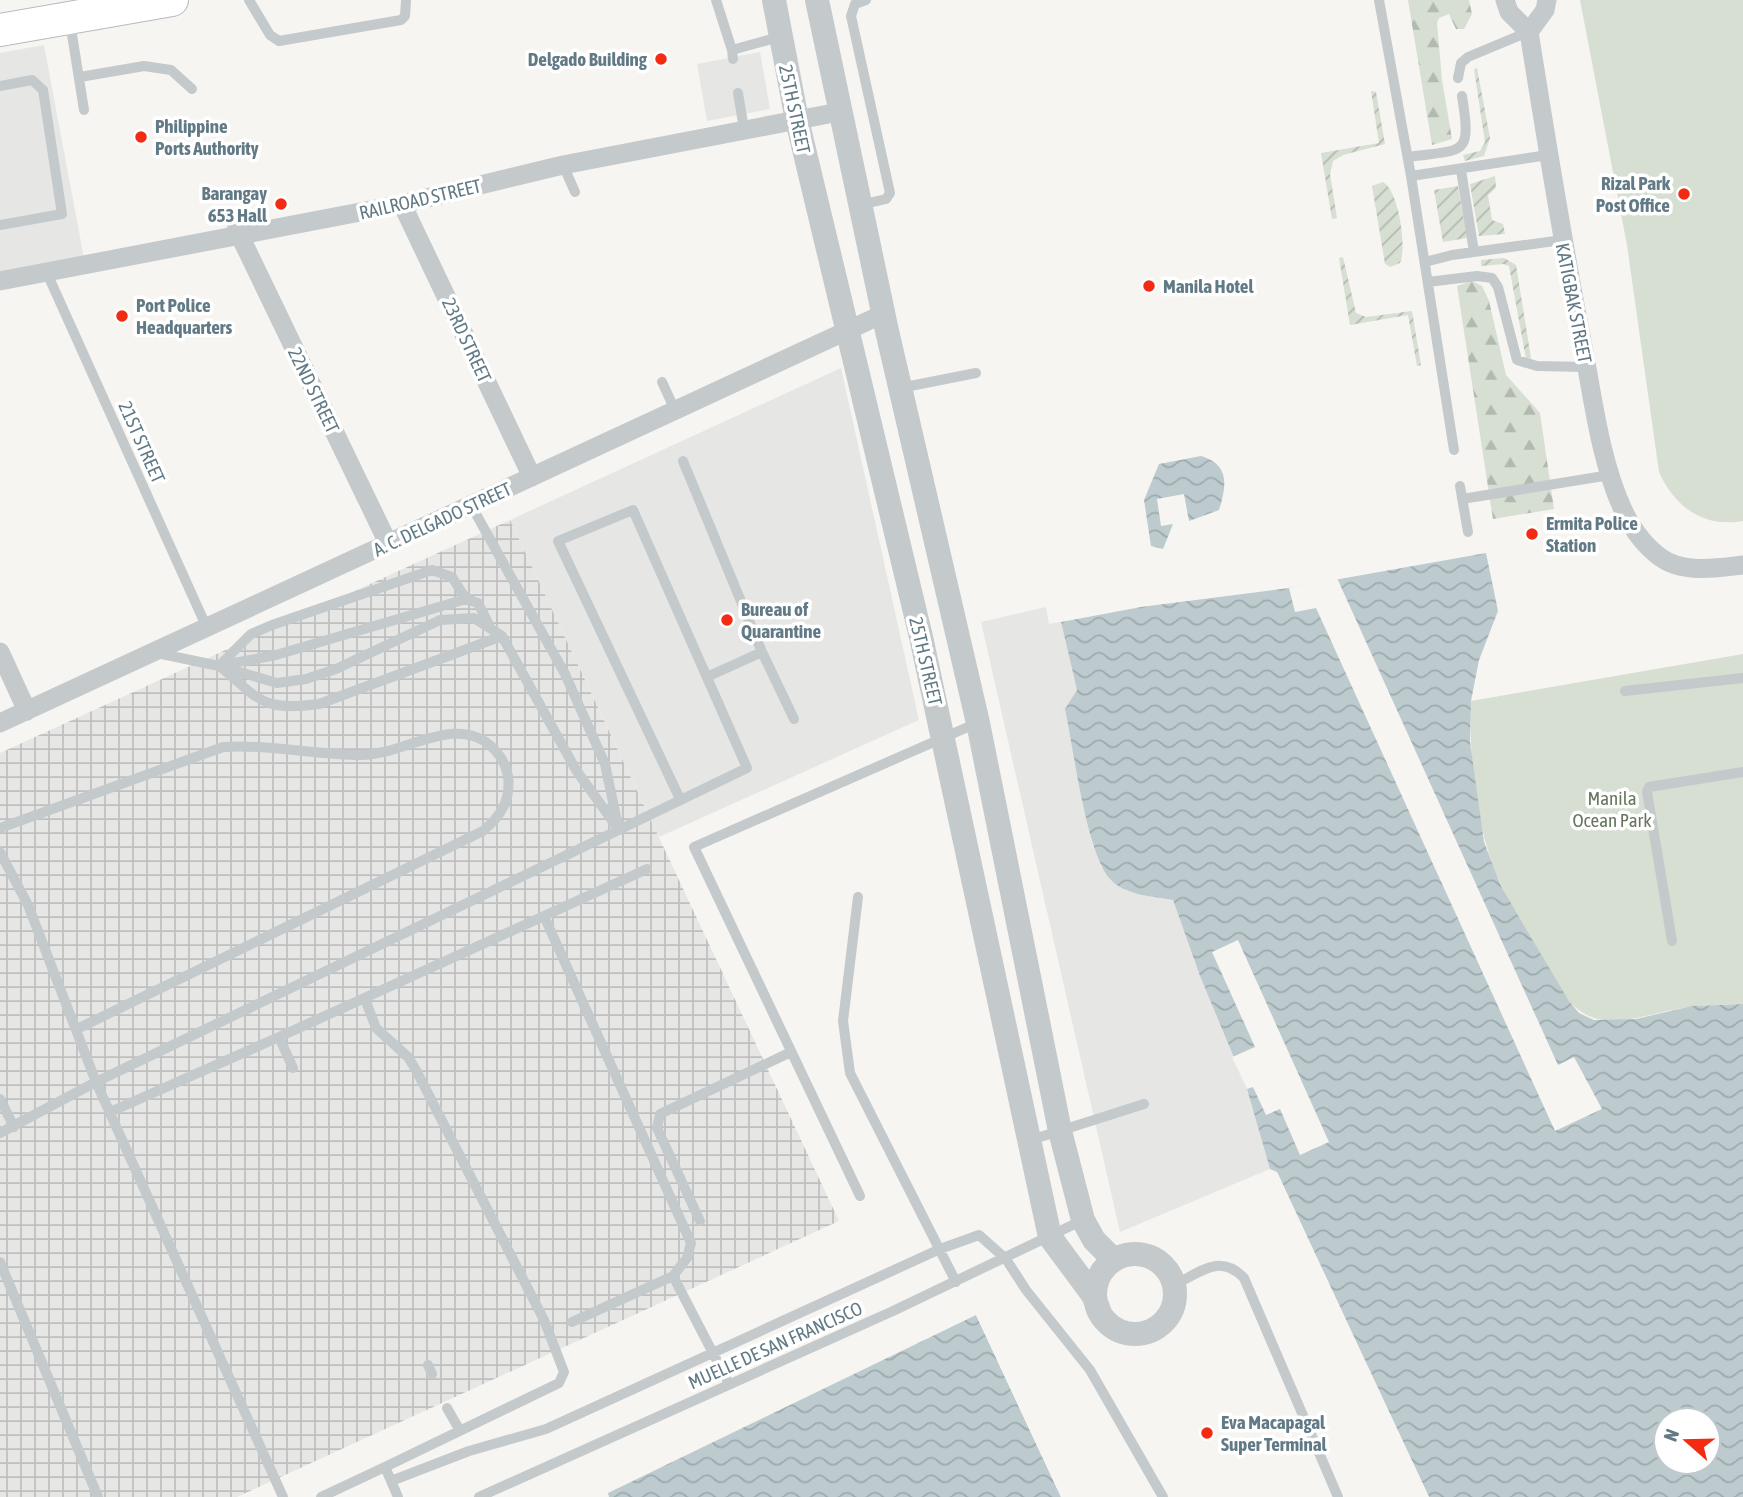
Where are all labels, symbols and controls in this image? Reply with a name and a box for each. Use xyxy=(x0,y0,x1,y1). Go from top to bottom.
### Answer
place label: Delgado Building xyxy=(528,48,648,70)
marker: Delgado Building xyxy=(653,51,669,67)
street label: 25TH STREET xyxy=(775,63,815,156)
place label: Philippine Ports Authority xyxy=(155,115,259,159)
marker: Philippine Ports Authority xyxy=(133,129,149,145)
place label: Rizal Park Post Office xyxy=(1596,172,1671,216)
street label: RAILROAD STREET xyxy=(357,174,484,224)
place label: Barangay 653 Hall xyxy=(201,182,268,226)
marker: Rizal Park Post Office xyxy=(1676,186,1692,202)
marker: Barangay 653 Hall xyxy=(273,196,289,212)
street label: KATIGBAK STREET xyxy=(1552,241,1597,365)
place label: Manila Hotel xyxy=(1163,275,1255,297)
marker: Manila Hotel xyxy=(1141,278,1157,294)
place label: Port Police Headquarters xyxy=(136,294,232,338)
street label: 23RD STREET xyxy=(438,294,496,386)
marker: Port Police Headquarters xyxy=(114,308,130,324)
street label: 22ND STREET xyxy=(284,344,344,437)
street label: 21ST STREET xyxy=(114,398,170,487)
street label: A. C. DELGADO STREET xyxy=(370,477,515,561)
place label: Ermita Police Station xyxy=(1546,512,1638,556)
marker: Ermita Police Station xyxy=(1524,526,1540,542)
place label: Bureau of Quarantine xyxy=(741,598,821,642)
marker: Bureau of Quarantine xyxy=(719,612,735,628)
street label: 25TH STREET xyxy=(905,615,947,708)
park label: Manila Ocean Park xyxy=(1572,787,1652,831)
street label: MUELLE DE SAN FRANCISCO xyxy=(685,1297,865,1393)
north arrow xyxy=(1652,1406,1722,1476)
place label: Eva Macapagal Super Terminal xyxy=(1221,1411,1328,1455)
marker: Eva Macapagal Super Terminal xyxy=(1199,1425,1215,1441)
text: N xyxy=(1659,1426,1683,1444)

